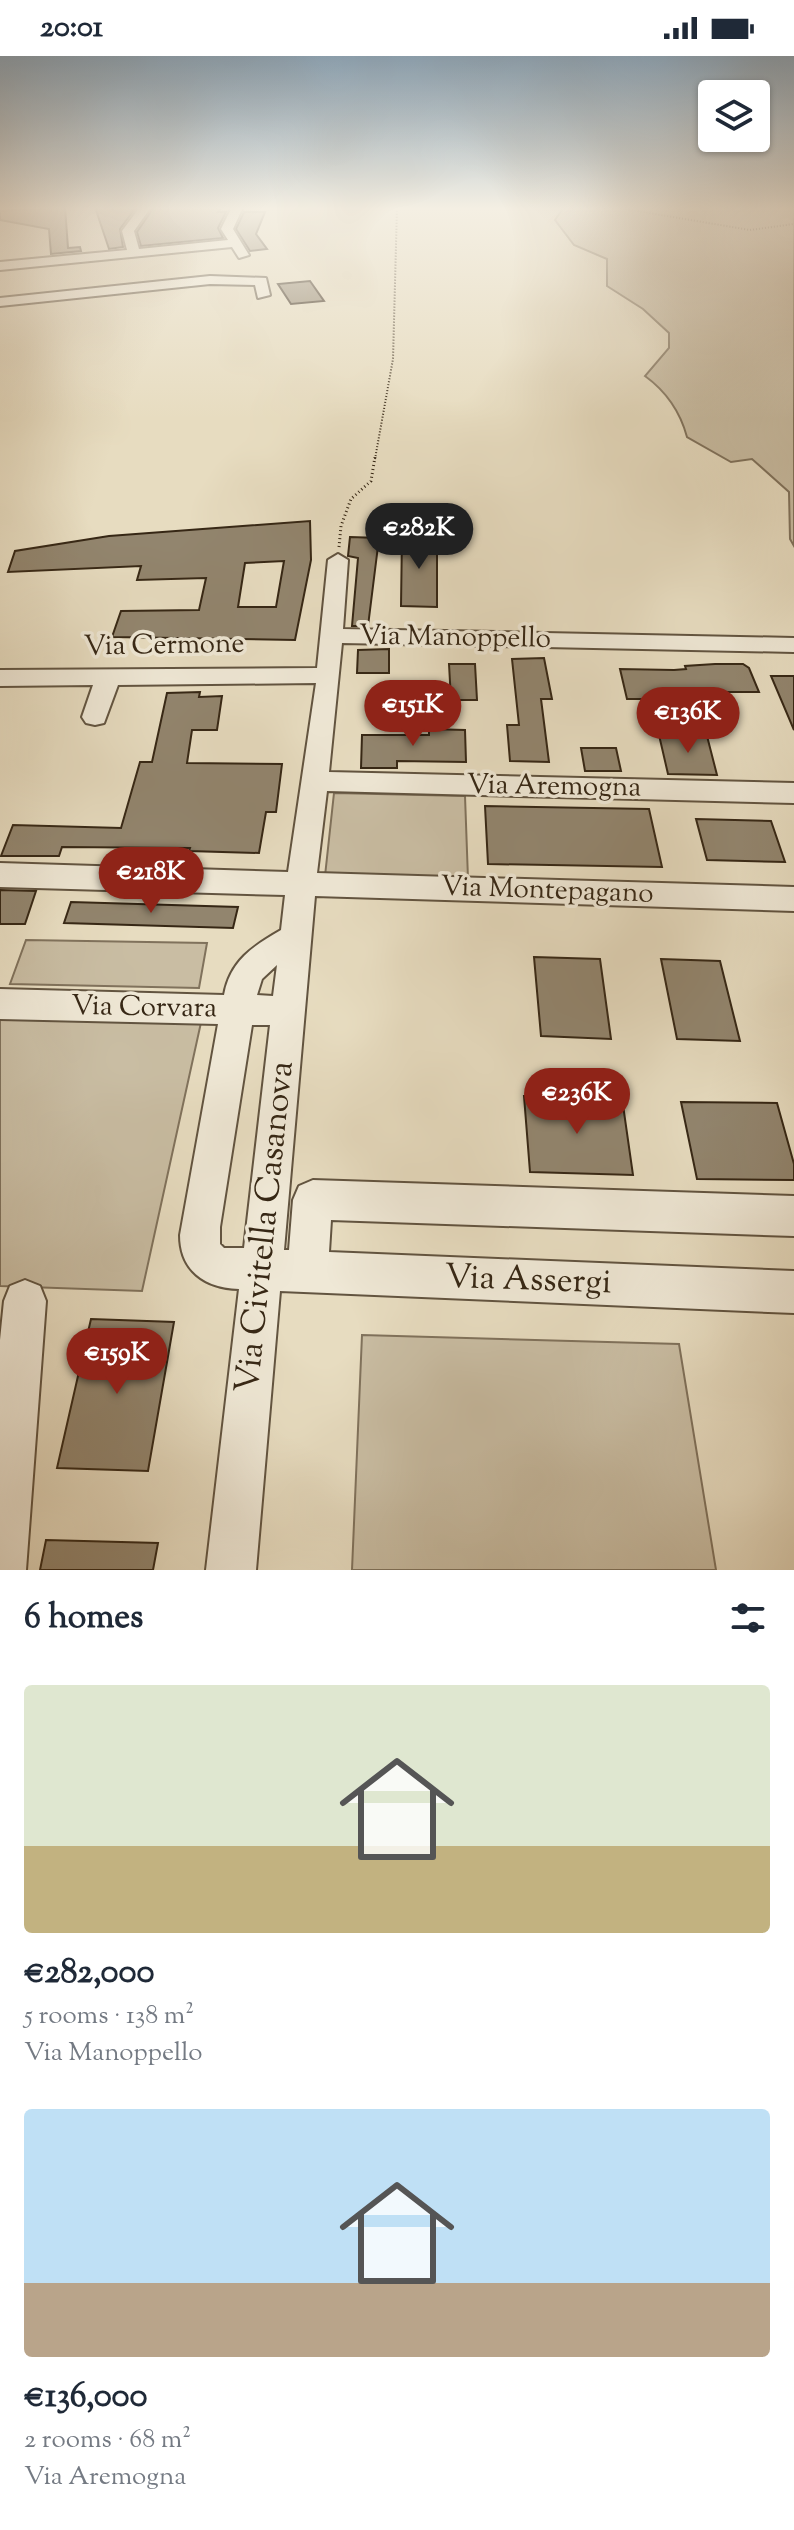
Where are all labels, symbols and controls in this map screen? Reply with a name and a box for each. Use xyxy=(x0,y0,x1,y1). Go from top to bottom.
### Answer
text: 20:01 xyxy=(40,7,103,50)
map controls xyxy=(698,80,770,152)
button: layers xyxy=(698,80,770,152)
pin: €282K xyxy=(363,503,475,571)
text: €282K xyxy=(383,510,455,547)
street label: Via Manoppello xyxy=(359,616,551,660)
street label: Via Cermone xyxy=(83,625,245,667)
pin: €151K xyxy=(357,680,469,748)
text: €151K xyxy=(382,687,444,724)
pin: €136K xyxy=(632,687,744,755)
text: €136K xyxy=(655,694,721,731)
street label: Via Aremogna xyxy=(466,765,642,809)
pin: €218K xyxy=(95,847,207,915)
text: €218K xyxy=(117,854,185,891)
street label: Via Montepagano xyxy=(440,867,654,915)
street label: Via Corvara xyxy=(71,987,217,1029)
street label: Via Civitella Casanova xyxy=(224,1059,308,1395)
pin: €236K xyxy=(521,1068,633,1136)
text: €236K xyxy=(542,1075,612,1112)
street label: Via Assergi xyxy=(444,1254,612,1308)
pin: €159K xyxy=(61,1328,173,1396)
text: €159K xyxy=(84,1335,150,1372)
text: 6 homes xyxy=(24,1594,143,1643)
icon: filters xyxy=(726,1596,770,1640)
icon: home xyxy=(325,1737,469,1881)
text: €282,000 xyxy=(24,1949,155,1998)
text: 5 rooms · 138 m² xyxy=(24,1998,194,2035)
text: Via Manoppello xyxy=(24,2035,202,2072)
icon: home xyxy=(325,2161,469,2305)
text: €136,000 xyxy=(24,2373,148,2422)
text: 2 rooms · 68 m² xyxy=(24,2422,191,2459)
text: Via Aremogna xyxy=(24,2459,186,2496)

